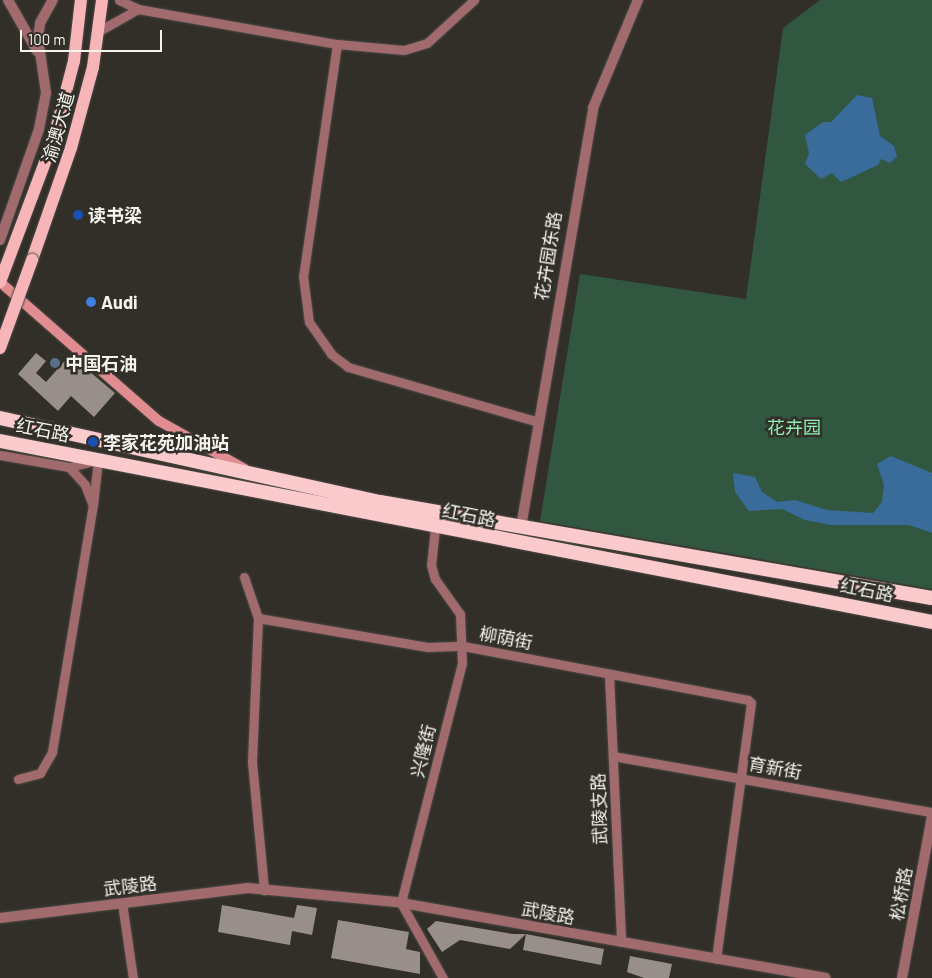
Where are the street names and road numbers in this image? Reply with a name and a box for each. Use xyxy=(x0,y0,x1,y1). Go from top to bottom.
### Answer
street label: 渝澳大道 xyxy=(38,89,78,165)
street label: 花卉园东路 xyxy=(530,210,566,302)
street label: 红石路 xyxy=(14,414,72,446)
street label: 红石路 xyxy=(440,499,498,531)
street label: 红石路 xyxy=(838,574,896,606)
street label: 柳荫街 xyxy=(477,622,535,654)
street label: 兴隆街 xyxy=(406,722,440,780)
street label: 育新街 xyxy=(747,753,803,783)
street label: 武陵支路 xyxy=(587,773,611,845)
street label: 松桥路 xyxy=(886,866,916,922)
street label: 武陵路 xyxy=(102,872,158,900)
street label: 武陵路 xyxy=(520,898,576,928)

